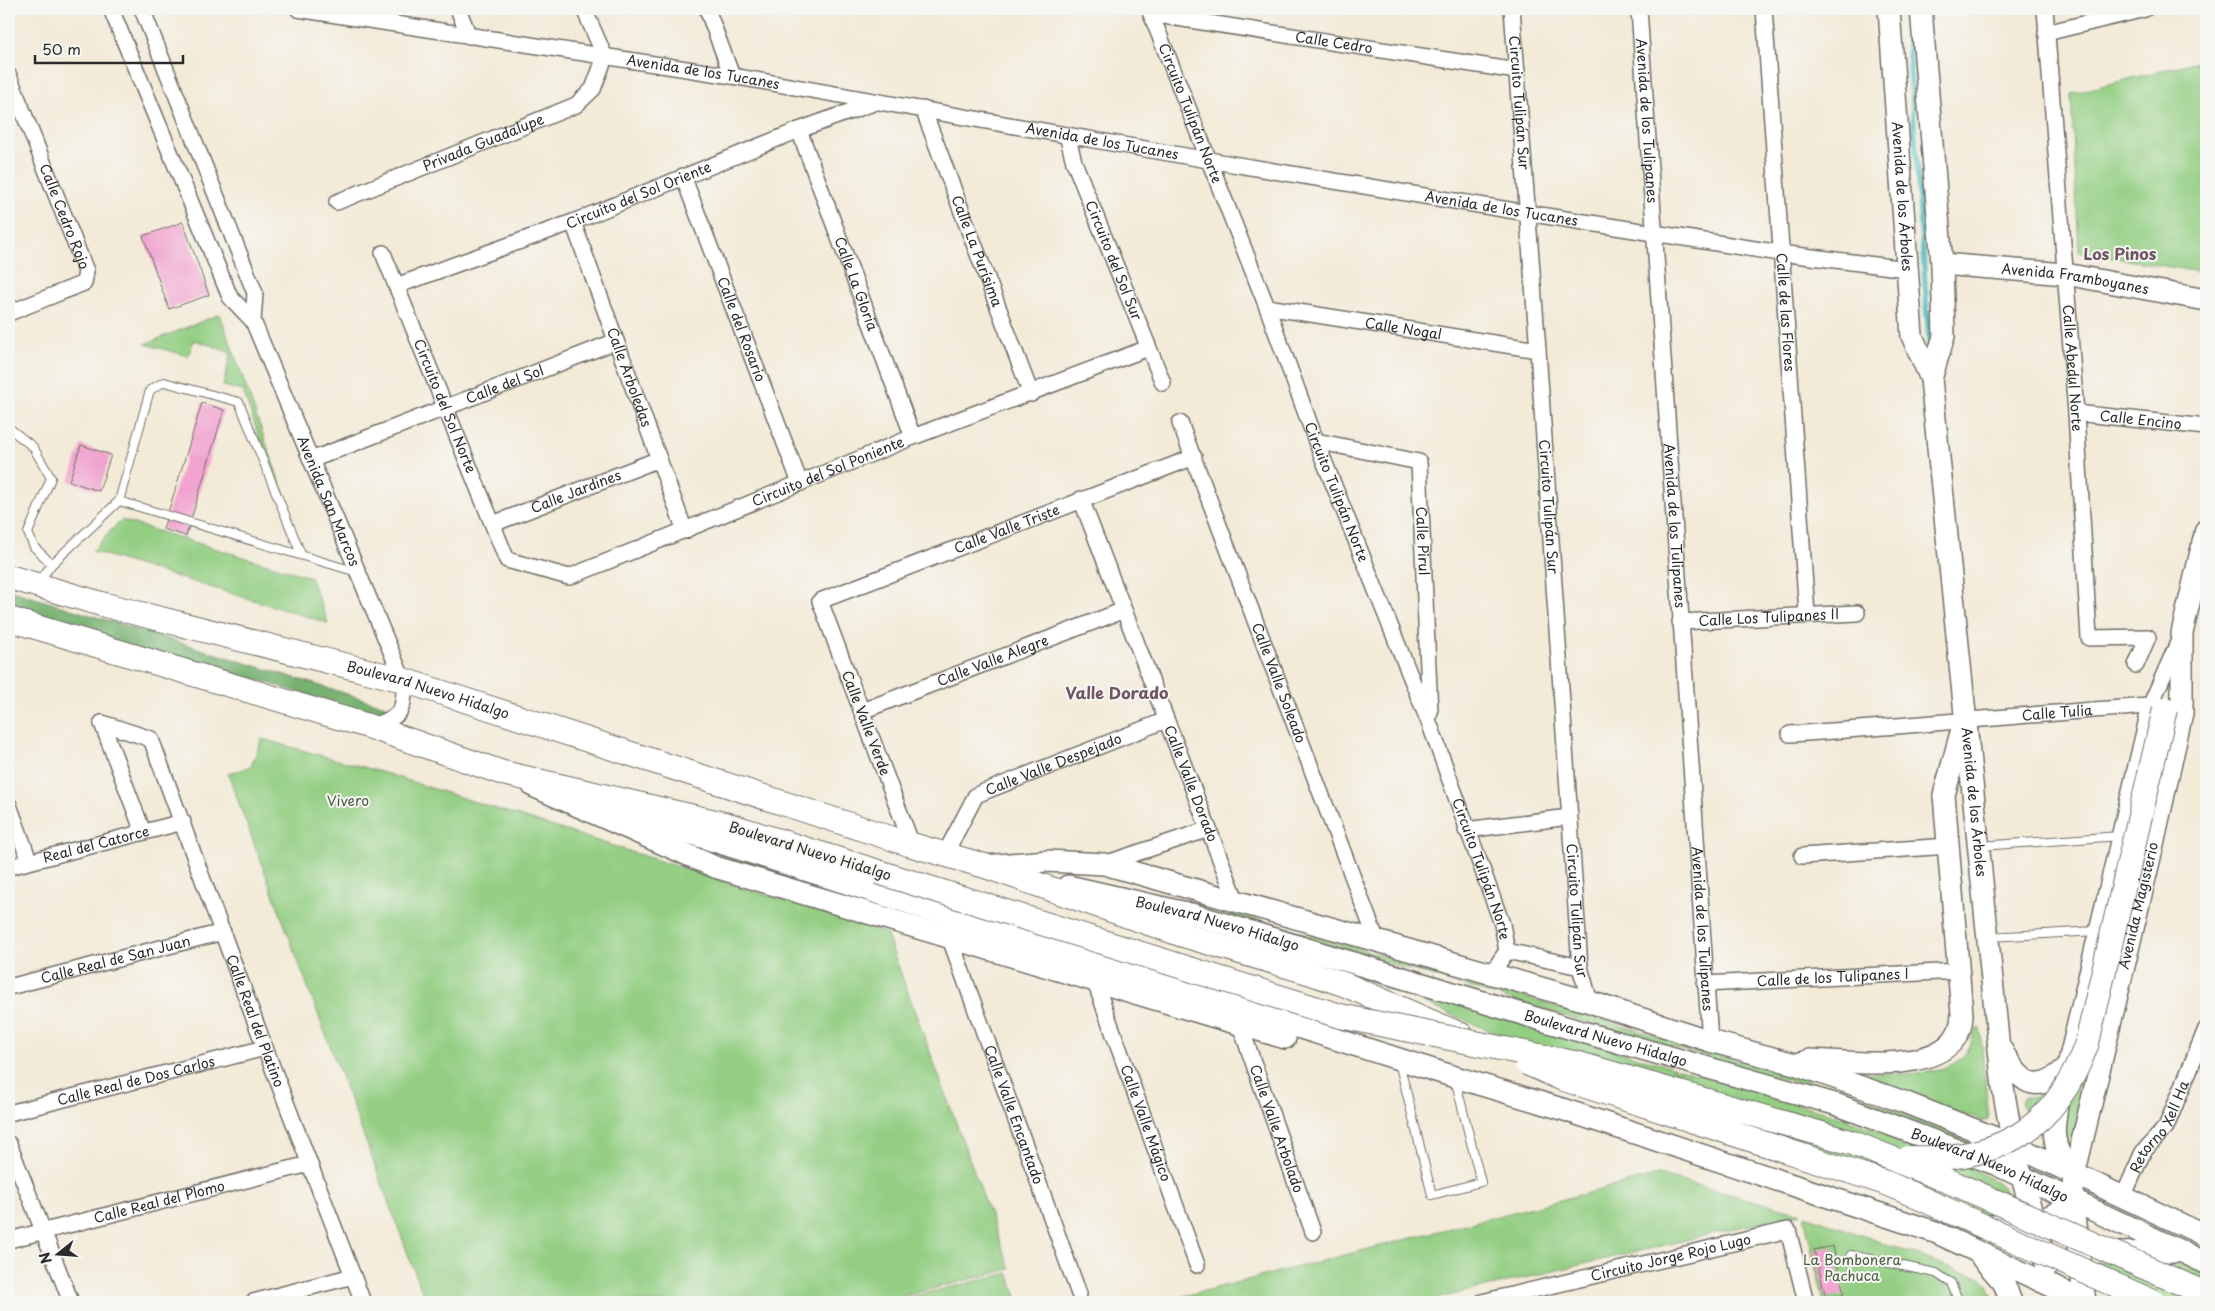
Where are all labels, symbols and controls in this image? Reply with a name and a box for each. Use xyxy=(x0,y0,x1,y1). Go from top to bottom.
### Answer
street label: Calle Cedro xyxy=(1294,26,1374,58)
scale bar xyxy=(35,32,182,64)
street label: Circuito Tulipán Sur xyxy=(1504,35,1535,171)
text: 50 m xyxy=(42,37,81,60)
street label: Avenida de los Tulipanes xyxy=(1631,38,1663,204)
street label: Circuito Tulipán Norte xyxy=(1154,40,1228,186)
street label: Avenida de los Tucanes xyxy=(625,49,781,94)
street label: Privada Guadalupe xyxy=(420,108,547,176)
street label: Avenida de los Tucanes xyxy=(1024,117,1180,165)
street label: Avenida de los Árboles xyxy=(1887,121,1918,272)
street label: Circuito del Sol Oriente xyxy=(563,156,715,234)
street label: Calle Cedro Rojo xyxy=(35,160,95,272)
street label: Avenida de los Tucanes xyxy=(1424,185,1580,231)
street label: Calle La Purísima xyxy=(947,192,1008,310)
street label: Circuito del Sol Sur xyxy=(1080,197,1148,324)
street label: Calle La Gloria xyxy=(829,233,884,334)
district label: Los Pinos xyxy=(2084,241,2157,265)
street label: Calle de las Flores xyxy=(1771,252,1801,372)
street label: Avenida Framboyanes xyxy=(2000,258,2151,299)
street label: Calle del Rosario xyxy=(712,273,772,385)
street label: Calle Abedul Norte xyxy=(2058,304,2088,432)
street label: Calle Nogal xyxy=(1363,312,1443,345)
street label: Calle Arboledas xyxy=(602,324,657,430)
street label: Circuito del Sol Norte xyxy=(409,336,482,476)
street label: Calle del Sol xyxy=(463,359,547,409)
street label: Calle Encino xyxy=(2099,405,2183,434)
street label: Circuito Tulipán Norte xyxy=(1300,419,1374,565)
street label: Circuito del Sol Poniente xyxy=(749,431,907,511)
street label: Avenida San Marcos xyxy=(292,432,365,569)
street label: Circuito Tulipán Sur xyxy=(1534,439,1564,575)
street label: Avenida de los Tulipanes xyxy=(1659,443,1691,609)
street label: Calle Jardines xyxy=(527,464,624,518)
street label: Calle Valle Triste xyxy=(951,499,1063,558)
street label: Calle Pirul xyxy=(1411,506,1435,576)
street label: Calle Los Tulipanes II xyxy=(1698,603,1840,631)
street label: Calle Valle Soleado xyxy=(1247,619,1312,746)
street label: Calle Valle Alegre xyxy=(934,629,1051,691)
street label: Boulevard Nuevo Hidalgo xyxy=(344,655,512,724)
street label: Calle Valle Verde xyxy=(837,667,896,778)
district label: Valle Dorado xyxy=(1066,680,1168,704)
street label: Calle Tulia xyxy=(2021,699,2094,726)
street label: Calle Valle Dorado xyxy=(1159,722,1224,845)
street label: Avenida de los Árboles xyxy=(1956,726,1992,878)
street label: Calle Valle Despejado xyxy=(982,728,1125,800)
park label: Vivero xyxy=(327,790,369,811)
street label: Circuito Tulipán Norte xyxy=(1447,795,1516,941)
street label: Boulevard Nuevo Hidalgo xyxy=(726,816,894,885)
street label: Real del Catorce xyxy=(40,820,152,868)
street label: Avenida Magisterio xyxy=(2113,840,2163,971)
street label: Circuito Tulipán Sur xyxy=(1562,843,1594,981)
street label: Avenida de los Tulipanes xyxy=(1687,846,1719,1012)
street label: Boulevard Nuevo Hidalgo xyxy=(1133,891,1302,956)
street label: Calle Real de San Juan xyxy=(38,930,193,988)
street label: Calle Real del Platino xyxy=(221,951,290,1090)
street label: Calle de los Tulipanes I xyxy=(1756,963,1909,991)
street label: Boulevard Nuevo Hidalgo xyxy=(1522,1004,1690,1071)
street label: Calle Valle Encantado xyxy=(979,1042,1049,1187)
street label: Calle Real de Dos Carlos xyxy=(55,1050,217,1110)
street label: Calle Valle Mágico xyxy=(1116,1062,1177,1184)
street label: Calle Valle Arbolado xyxy=(1245,1062,1309,1196)
street label: Retorno Xell Ha xyxy=(2124,1077,2194,1176)
street label: Boulevard Nuevo Hidalgo xyxy=(1908,1122,2072,1207)
street label: Calle Real del Plomo xyxy=(91,1175,227,1228)
north arrow xyxy=(32,1228,82,1278)
street label: Circuito Jorge Rojo Lugo xyxy=(1588,1228,1753,1286)
park label: La Bombonera Pachuca xyxy=(1803,1249,1901,1286)
text: N xyxy=(33,1250,57,1266)

